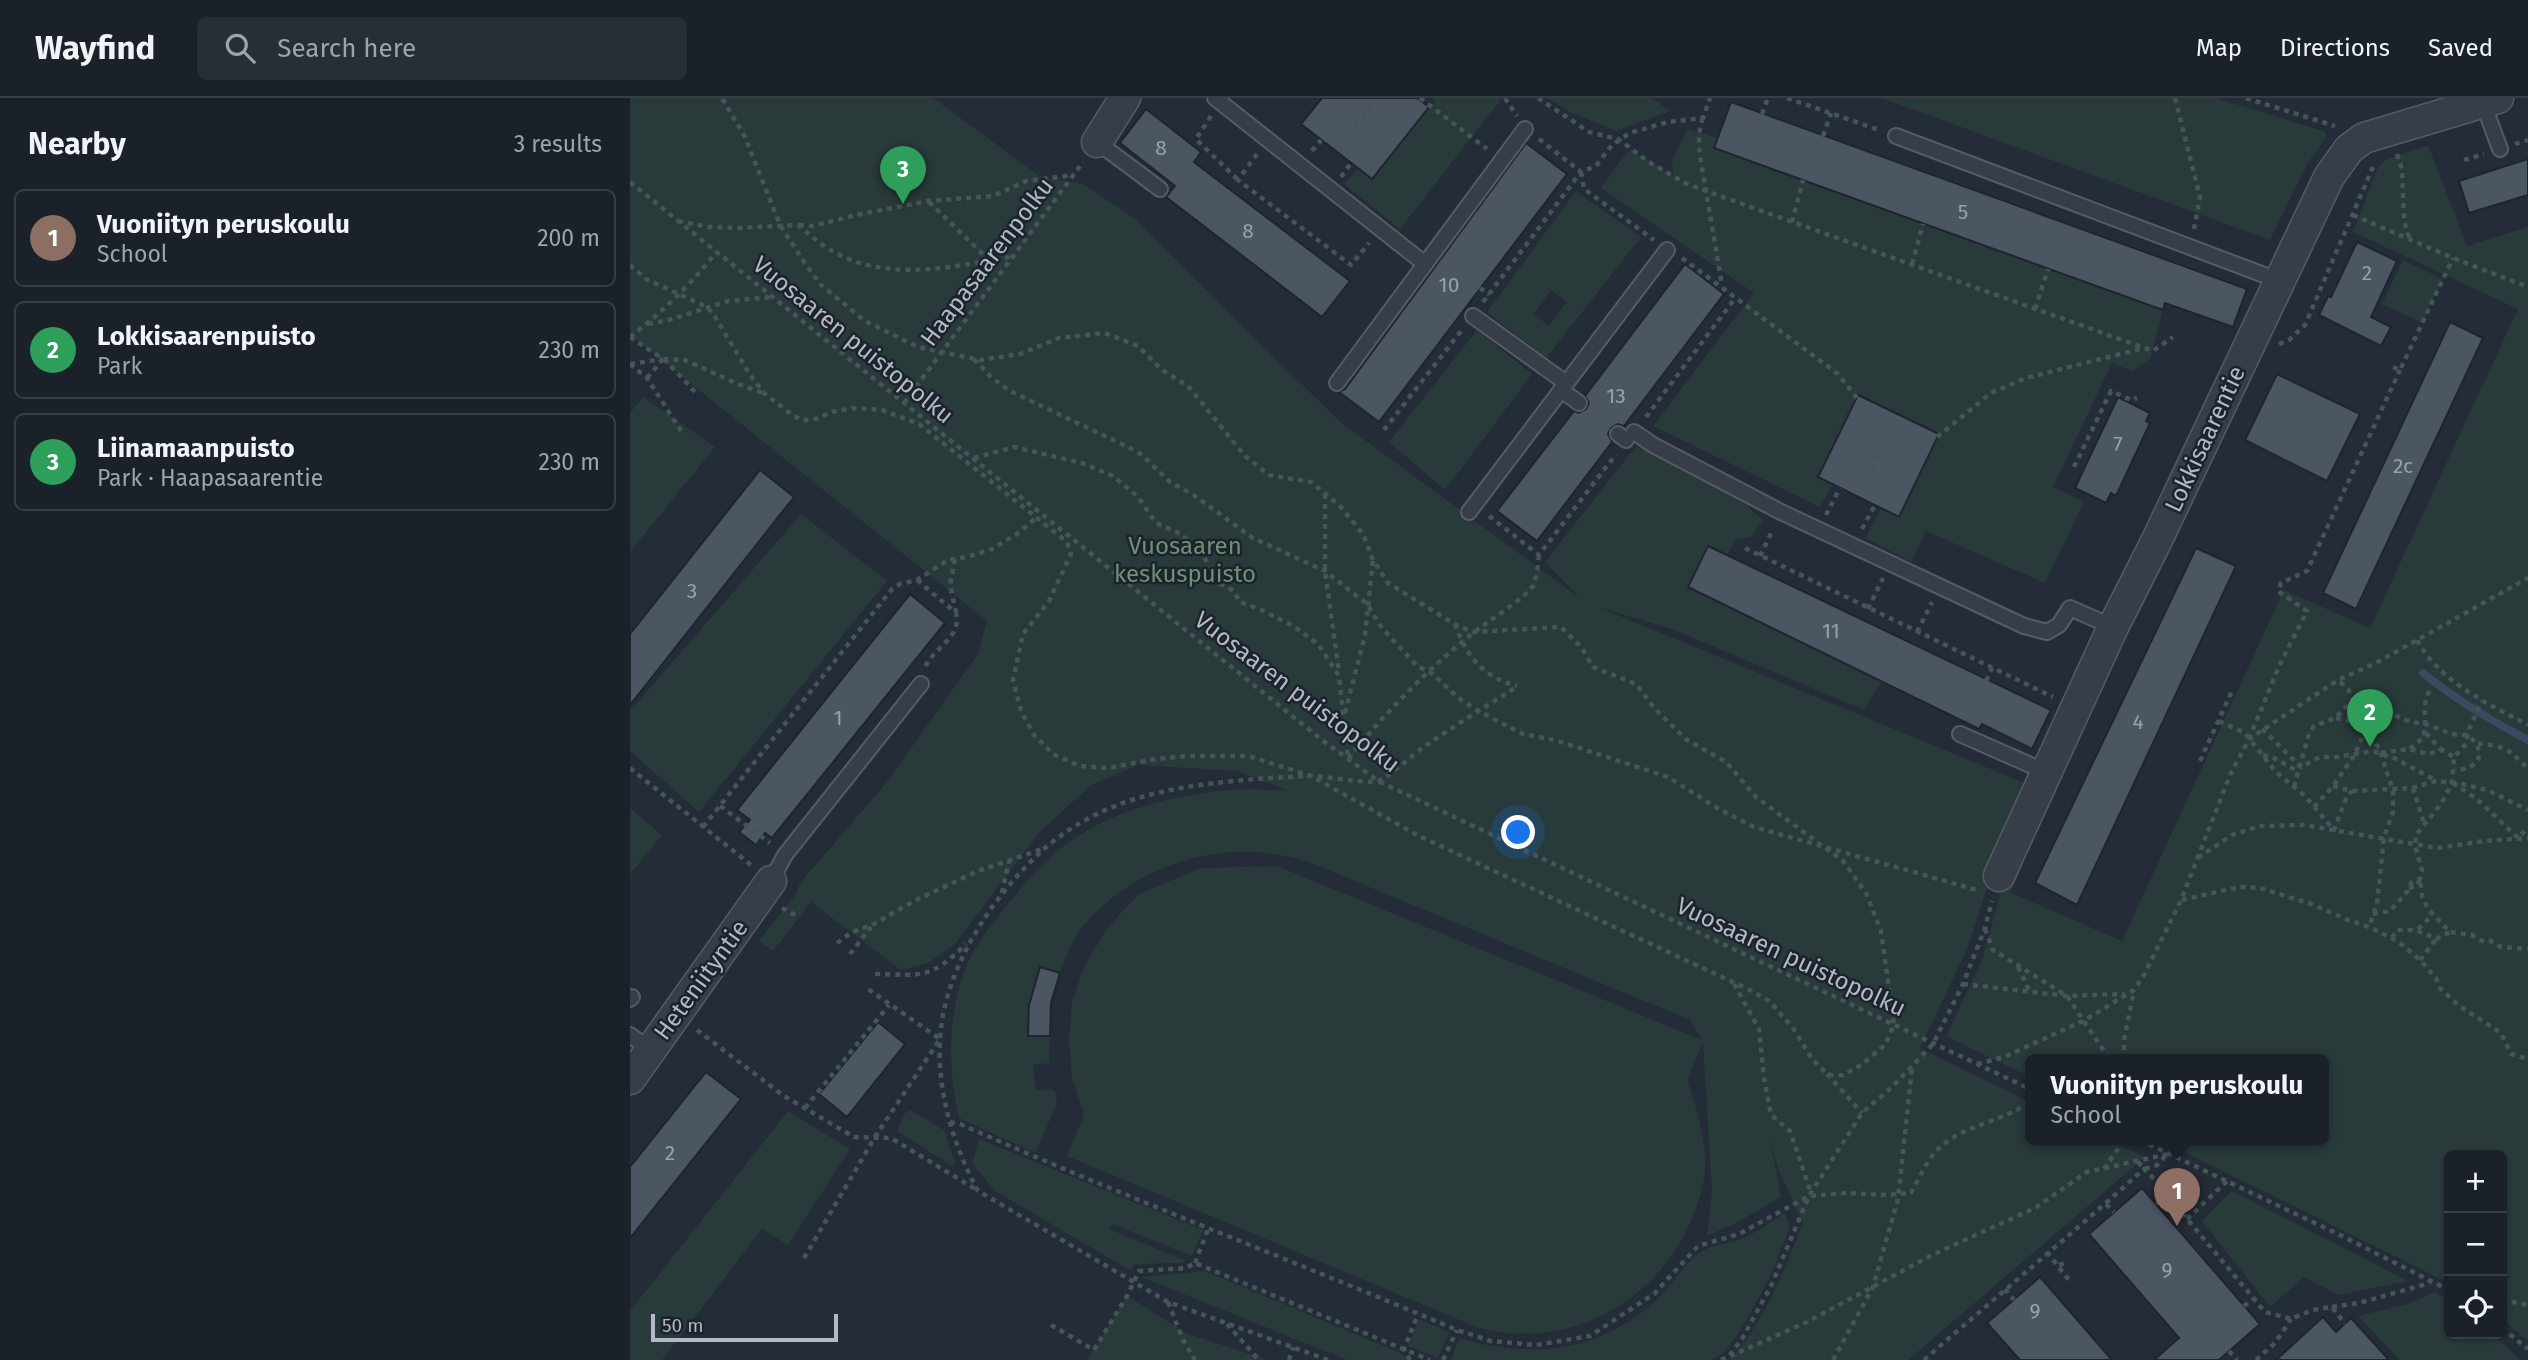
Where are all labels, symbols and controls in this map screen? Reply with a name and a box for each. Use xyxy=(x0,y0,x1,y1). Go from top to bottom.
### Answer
search box xyxy=(197,17,687,80)
text: Wayfind xyxy=(35,28,155,68)
icon: search xyxy=(221,29,259,67)
text: Search here xyxy=(277,33,416,64)
text: Map xyxy=(2196,34,2242,62)
text: Directions xyxy=(2280,34,2390,62)
text: Saved xyxy=(2428,34,2493,62)
text: Nearby xyxy=(28,126,126,162)
text: 3 results xyxy=(514,130,602,158)
house number: 8 xyxy=(1155,135,1167,161)
pin: 3 xyxy=(880,146,926,204)
street label: Haapasaarenpolku xyxy=(915,172,1059,352)
house number: 5 xyxy=(1958,199,1968,225)
text: Vuoniityn peruskoulu xyxy=(97,209,350,240)
house number: 8 xyxy=(1242,218,1254,244)
text: 1 xyxy=(48,224,58,252)
text: 200 m xyxy=(537,224,600,252)
text: School xyxy=(97,240,168,268)
street label: Vuosaaren puistopolku xyxy=(747,251,959,429)
house number: 2 xyxy=(2362,260,2372,286)
house number: 10 xyxy=(1439,272,1459,298)
text: Lokkisaarenpuisto xyxy=(97,321,316,352)
text: 2 xyxy=(47,336,59,364)
text: 230 m xyxy=(539,336,600,364)
text: Park xyxy=(97,352,142,380)
street label: Lokkisaarentie xyxy=(2159,362,2251,516)
house number: 13 xyxy=(1606,383,1626,409)
house number: 7 xyxy=(2113,431,2123,457)
text: Liinamaanpuisto xyxy=(97,433,295,464)
text: 3 xyxy=(47,448,59,476)
text: 230 m xyxy=(539,448,600,476)
house number: 2c xyxy=(2393,453,2413,479)
text: Park · Haapasaarentie xyxy=(97,464,323,492)
park label: Vuosaaren keskuspuisto xyxy=(1114,532,1256,588)
house number: 3 xyxy=(687,578,697,604)
street label: Vuosaaren puistopolku xyxy=(1189,606,1405,778)
house number: 11 xyxy=(1822,618,1840,644)
pin: 2 xyxy=(2347,689,2393,747)
house number: 1 xyxy=(833,705,843,731)
house number: 4 xyxy=(2132,709,2144,735)
your location xyxy=(1501,815,1535,849)
street label: Vuosaaren puistopolku xyxy=(1672,892,1910,1022)
street label: Heteniityntie xyxy=(648,915,754,1045)
popup xyxy=(2025,1054,2329,1145)
text: Vuoniityn peruskoulu xyxy=(2051,1070,2303,1101)
text: School xyxy=(2051,1101,2121,1129)
house number: 2 xyxy=(665,1140,675,1166)
map controls xyxy=(2444,1150,2507,1339)
button: + xyxy=(2444,1150,2507,1213)
pin: 1 xyxy=(2154,1168,2200,1226)
button: − xyxy=(2444,1213,2507,1276)
house number: 9 xyxy=(2161,1257,2173,1283)
button: locate xyxy=(2444,1276,2507,1339)
house number: 9 xyxy=(2029,1298,2041,1324)
scale bar xyxy=(651,1311,838,1343)
text: 50 m xyxy=(662,1314,703,1337)

